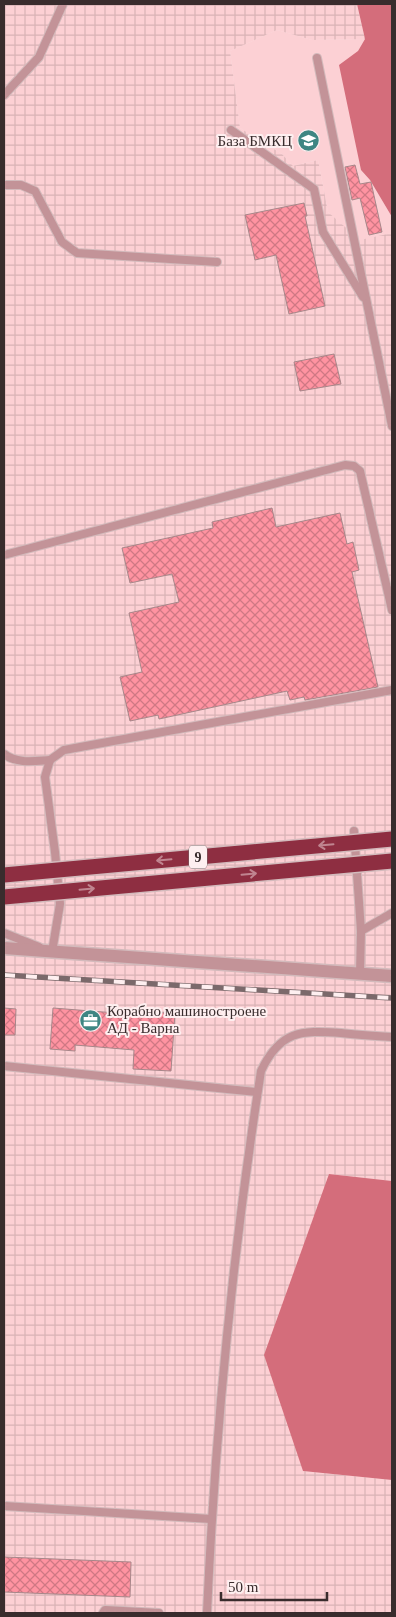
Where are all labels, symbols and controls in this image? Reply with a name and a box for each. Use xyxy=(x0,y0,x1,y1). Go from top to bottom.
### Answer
school or university icon: База БМКЦ xyxy=(296,129,320,153)
place label: База БМКЦ xyxy=(218,133,292,149)
one-way arrow xyxy=(319,841,335,850)
road number: 9 xyxy=(189,846,207,869)
one-way arrow xyxy=(157,855,173,865)
one-way arrow xyxy=(241,870,257,879)
one-way arrow xyxy=(79,884,95,894)
place label: Корабно машиностроене АД - Варна xyxy=(107,1003,267,1036)
office icon: Корабно машиностроене АД - Варна xyxy=(79,1008,103,1032)
scale bar xyxy=(221,1570,327,1602)
text: 50 m xyxy=(228,1579,259,1595)

